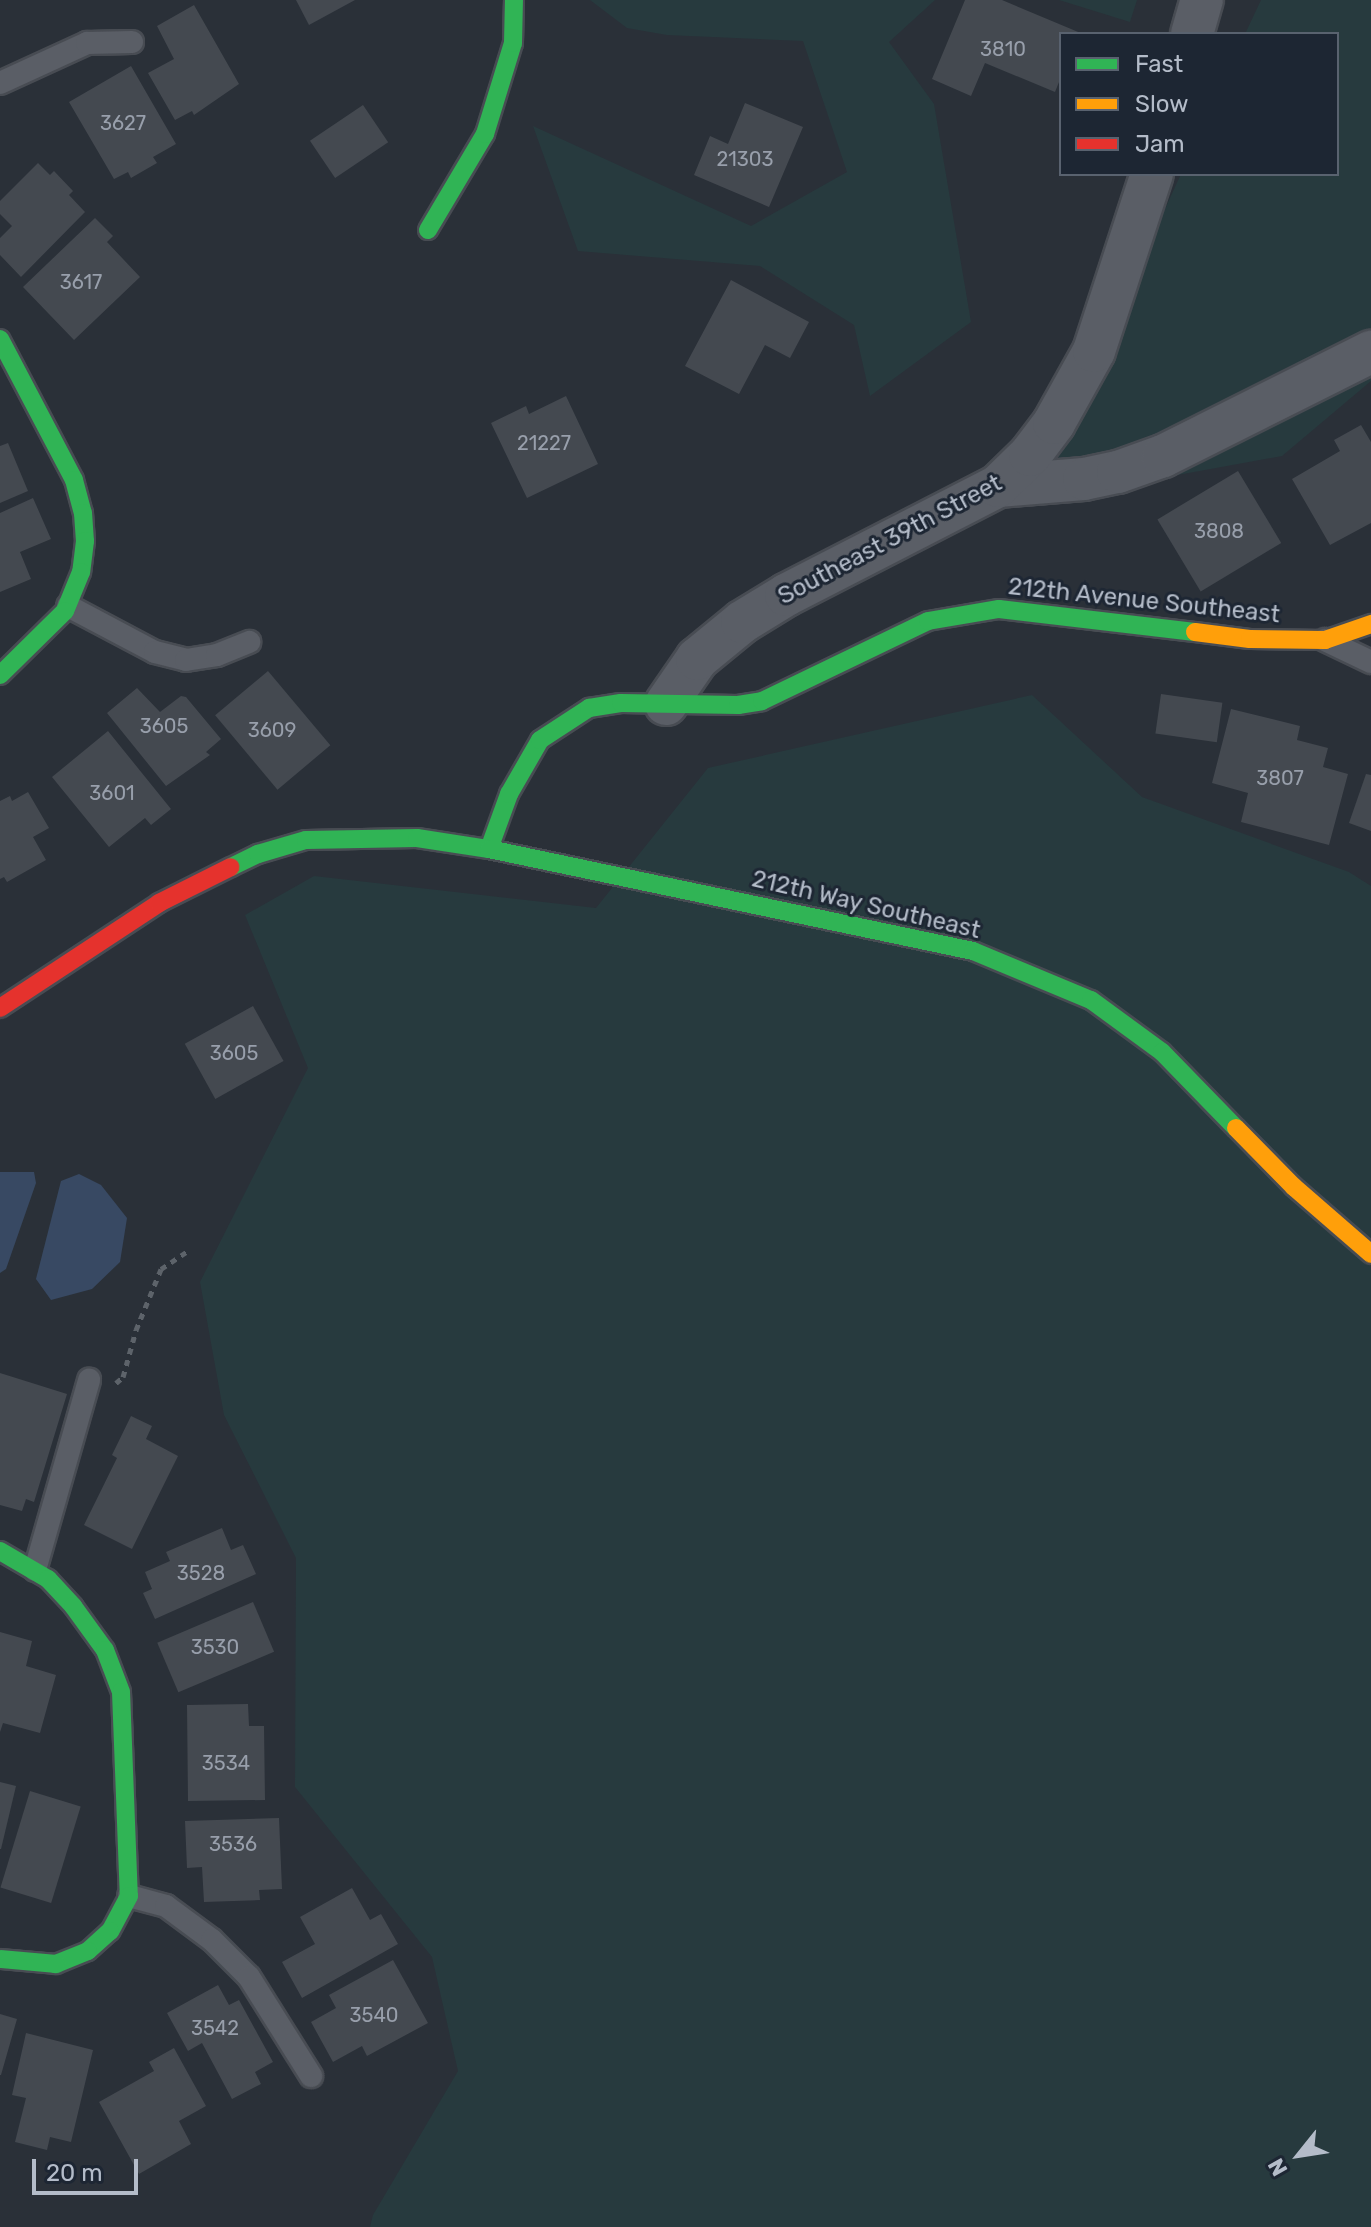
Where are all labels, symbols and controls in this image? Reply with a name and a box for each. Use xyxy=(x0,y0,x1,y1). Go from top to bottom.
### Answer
legend xyxy=(1059,32,1339,176)
house number: 3810 xyxy=(980,37,1026,61)
text: Fast xyxy=(1135,50,1183,78)
text: Slow xyxy=(1135,90,1188,118)
house number: 3627 xyxy=(100,111,146,135)
text: Jam xyxy=(1135,130,1185,158)
house number: 21303 xyxy=(716,147,774,171)
house number: 3617 xyxy=(60,270,102,294)
house number: 21227 xyxy=(517,431,571,455)
street label: Southeast 39th Street xyxy=(773,469,1007,611)
house number: 3808 xyxy=(1194,519,1244,543)
street label: 212th Avenue Southeast xyxy=(1006,572,1282,630)
house number: 3605 xyxy=(140,714,188,738)
house number: 3609 xyxy=(248,718,296,742)
house number: 3807 xyxy=(1256,766,1304,790)
house number: 3601 xyxy=(89,781,135,805)
street label: 212th Way Southeast xyxy=(748,865,984,945)
house number: 3605 xyxy=(210,1041,258,1065)
house number: 3528 xyxy=(177,1561,225,1585)
house number: 3530 xyxy=(191,1635,239,1659)
house number: 3534 xyxy=(202,1751,250,1775)
house number: 3536 xyxy=(209,1832,257,1856)
house number: 3540 xyxy=(349,2003,399,2027)
house number: 3542 xyxy=(191,2016,239,2040)
north arrow xyxy=(1259,2115,1339,2195)
scale bar xyxy=(36,2143,142,2193)
text: N xyxy=(1262,2154,1293,2181)
text: 20 m xyxy=(46,2159,103,2187)

